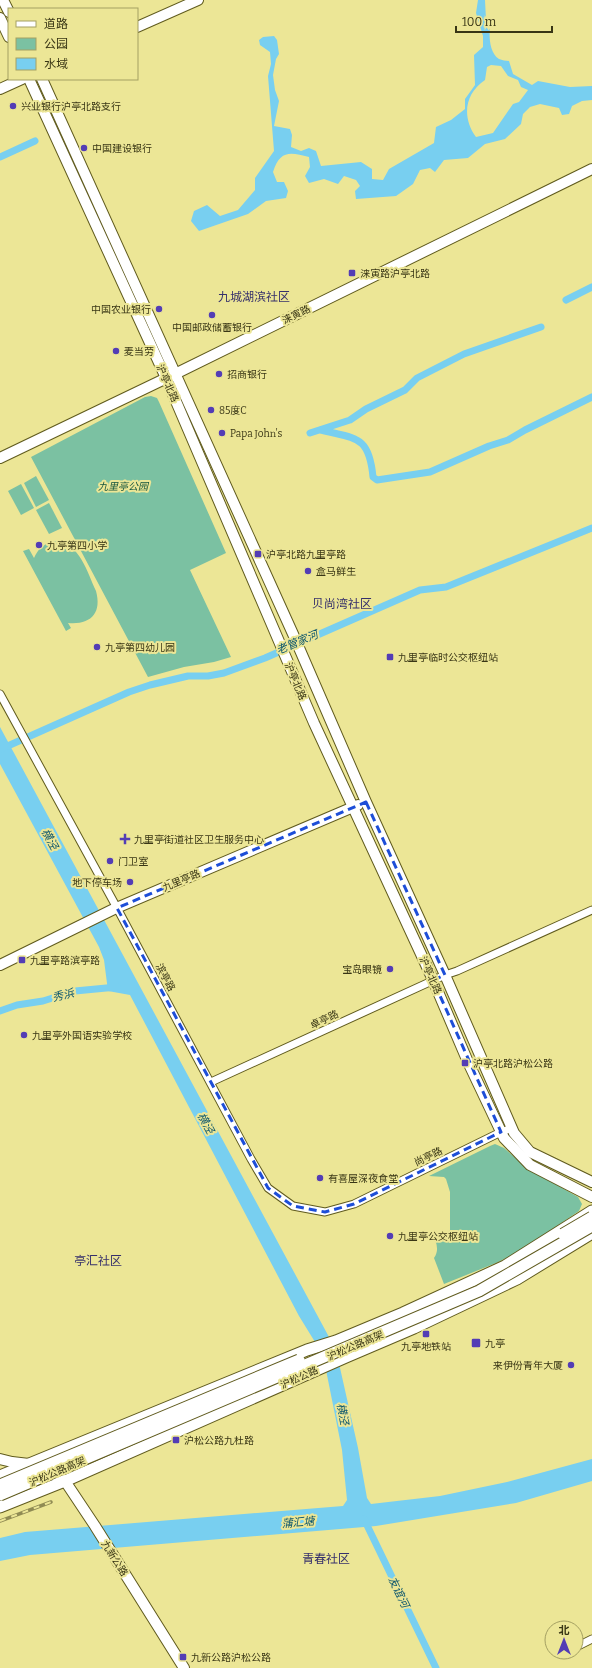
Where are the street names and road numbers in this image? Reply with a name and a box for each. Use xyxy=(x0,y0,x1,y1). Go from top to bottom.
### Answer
street label: 涞寅路 xyxy=(280,303,313,327)
street label: 沪亭北路 xyxy=(153,363,181,404)
street label: 沪亭北路 xyxy=(282,661,308,702)
street label: 九里亭路 xyxy=(161,868,202,894)
street label: 沪亭北路 xyxy=(416,955,444,996)
street label: 滨亭路 xyxy=(153,961,177,994)
street label: 卓亭路 xyxy=(308,1008,341,1032)
street label: 尚亭路 xyxy=(412,1145,445,1169)
street label: 沪松公路高架 xyxy=(325,1329,385,1363)
street label: 沪松公路 xyxy=(279,1364,320,1392)
street label: 沪松公路高架 xyxy=(27,1455,87,1489)
street label: 九新公路 xyxy=(98,1538,130,1579)

